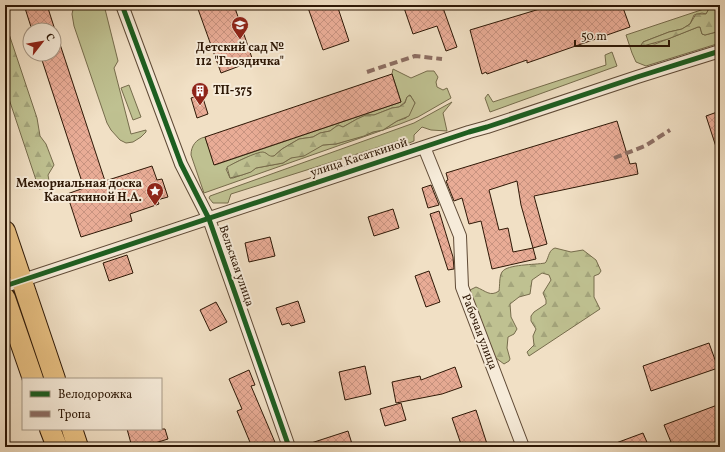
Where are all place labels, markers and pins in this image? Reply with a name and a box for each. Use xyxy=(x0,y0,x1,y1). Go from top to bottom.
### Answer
school or university icon: Детский сад № 112 "Гвоздичка" xyxy=(230,15,250,40)
place label: Детский сад № 112 "Гвоздичка" xyxy=(196,40,284,70)
building icon: ТП-375 xyxy=(190,81,210,106)
place label: ТП-375 xyxy=(213,83,252,99)
place label: Мемориальная доска Касаткиной Н.А. xyxy=(16,176,142,206)
place icon: Мемориальная доска Касаткиной Н.А. xyxy=(145,181,165,206)

